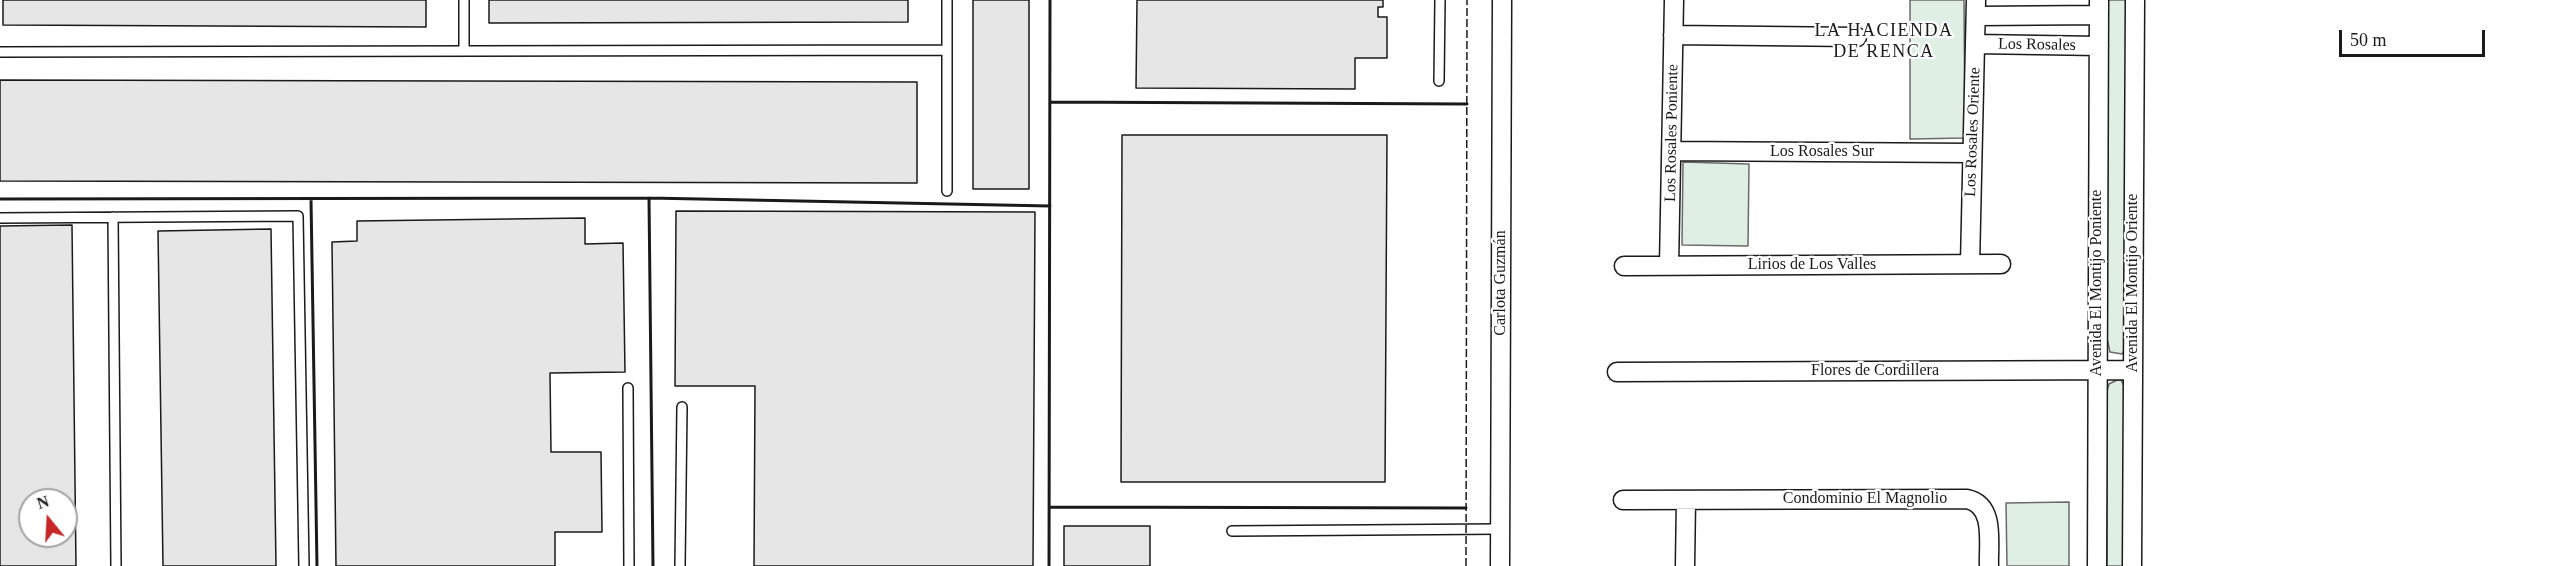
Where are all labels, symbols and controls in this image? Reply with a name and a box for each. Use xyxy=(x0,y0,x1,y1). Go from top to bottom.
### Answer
scale bar xyxy=(2342,18,2488,56)
district label: LA HACIENDA DE RENCA xyxy=(1815,20,1953,63)
text: 50 m xyxy=(2350,30,2387,50)
street label: Los Rosales xyxy=(1998,35,2076,55)
street label: Los Rosales Poniente xyxy=(1661,64,1683,202)
street label: Los Rosales Oriente xyxy=(1961,67,1985,197)
street label: Los Rosales Sur xyxy=(1770,142,1874,162)
street label: Avenida El Montijo Poniente xyxy=(2087,190,2107,376)
street label: Avenida El Montijo Oriente xyxy=(2123,194,2143,372)
street label: Carlota Guzmán xyxy=(1491,230,1511,336)
street label: Lirios de Los Valles xyxy=(1748,255,1876,275)
street label: Flores de Cordillera xyxy=(1811,361,1939,381)
north arrow xyxy=(18,488,78,548)
street label: Condominio El Magnolio xyxy=(1783,489,1947,509)
text: N xyxy=(35,492,51,512)

